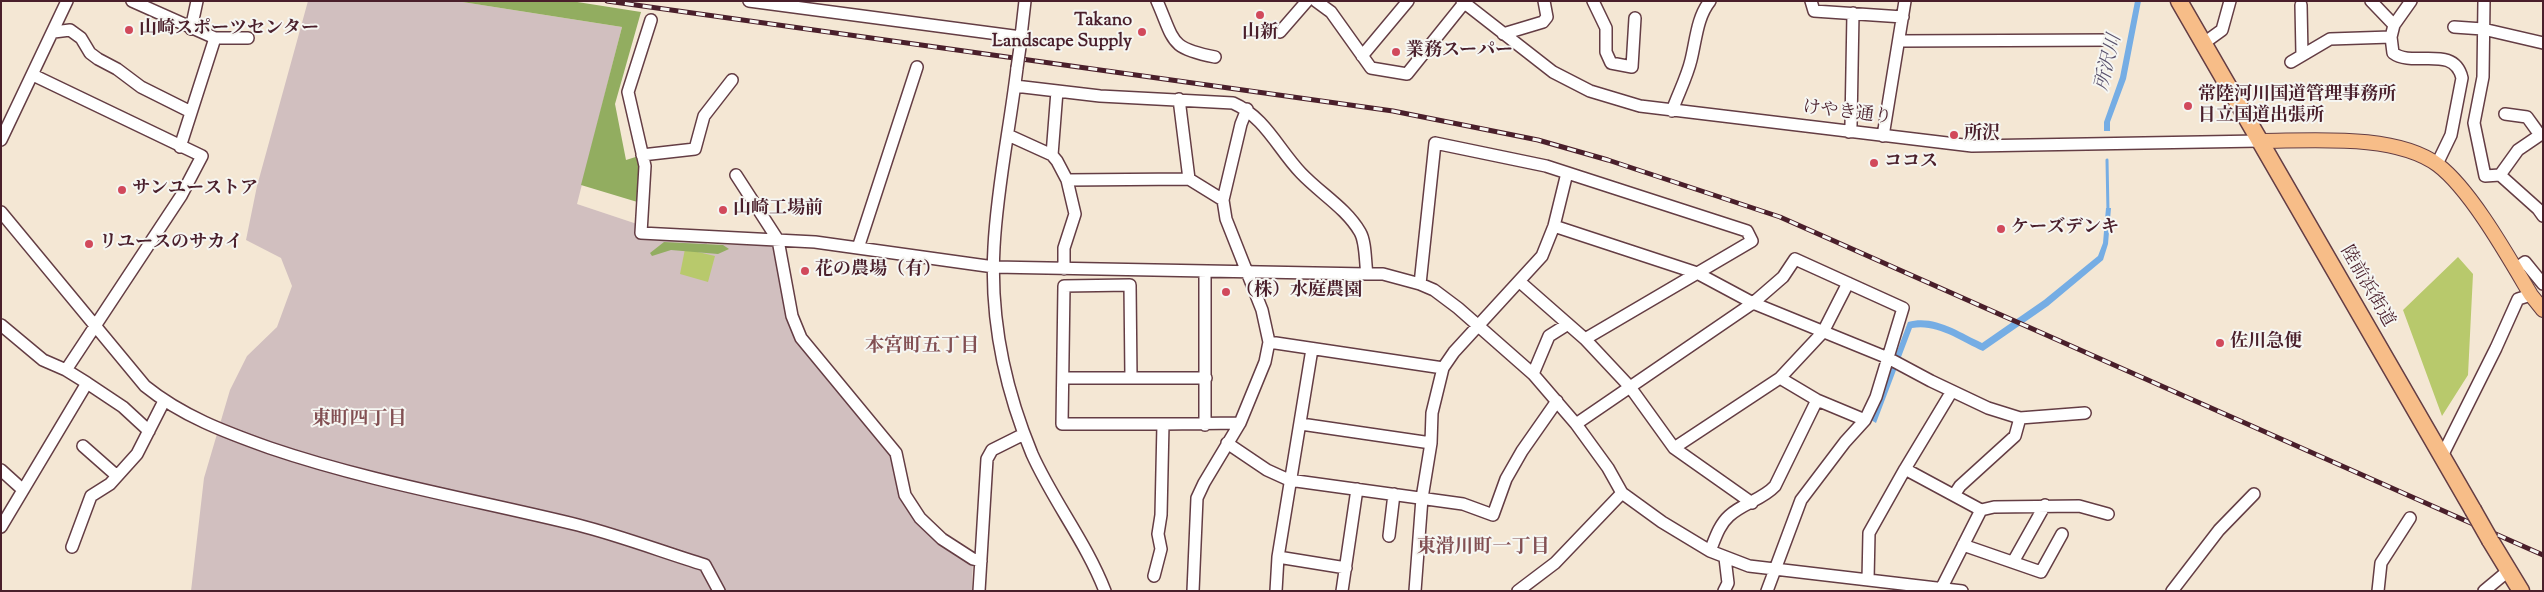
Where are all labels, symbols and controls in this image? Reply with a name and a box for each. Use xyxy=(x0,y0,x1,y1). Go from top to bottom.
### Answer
marker: 山新 xyxy=(1254,9,1266,21)
place label: Takano Landscape Supply xyxy=(992,11,1132,54)
place label: 山崎スポーツセンター xyxy=(139,19,319,41)
place label: 山新 xyxy=(1242,23,1278,45)
marker: 山崎スポーツセンター xyxy=(123,24,135,36)
marker: Takano Landscape Supply xyxy=(1136,26,1148,38)
water label: 所沢川 xyxy=(2092,33,2128,93)
place label: 業務スーパー xyxy=(1406,41,1513,63)
marker: 業務スーパー xyxy=(1390,46,1402,58)
place label: 常陸河川国道管理事務所 日立国道出張所 xyxy=(2198,85,2396,128)
street label: けやき通り xyxy=(1801,98,1893,130)
marker: 常陸河川国道管理事務所 日立国道出張所 xyxy=(2182,100,2194,112)
place label: 所沢 xyxy=(1964,124,2000,146)
marker: 所沢 xyxy=(1948,129,1960,141)
place label: ココス xyxy=(1884,152,1938,174)
marker: ココス xyxy=(1868,157,1880,169)
place label: サンユーストア xyxy=(132,179,258,201)
marker: サンユーストア xyxy=(116,184,128,196)
place label: 山崎工場前 xyxy=(733,199,823,221)
marker: 山崎工場前 xyxy=(717,204,729,216)
place label: ケーズデンキ xyxy=(2011,218,2119,240)
marker: ケーズデンキ xyxy=(1995,223,2007,235)
place label: リユースのサカイ xyxy=(99,233,243,255)
marker: リユースのサカイ xyxy=(83,238,95,250)
street label: 陸前浜街道 xyxy=(2334,243,2398,331)
place label: 花の農場（有） xyxy=(815,260,941,282)
marker: 花の農場（有） xyxy=(799,265,811,277)
place label: （株）水庭農園 xyxy=(1236,281,1362,303)
marker: （株）水庭農園 xyxy=(1220,286,1232,298)
place label: 佐川急便 xyxy=(2230,332,2302,354)
district label: 本宮町五丁目 xyxy=(865,337,979,359)
marker: 佐川急便 xyxy=(2214,337,2226,349)
district label: 東町四丁目 xyxy=(312,410,406,432)
district label: 東滑川町一丁目 xyxy=(1417,538,1549,560)

